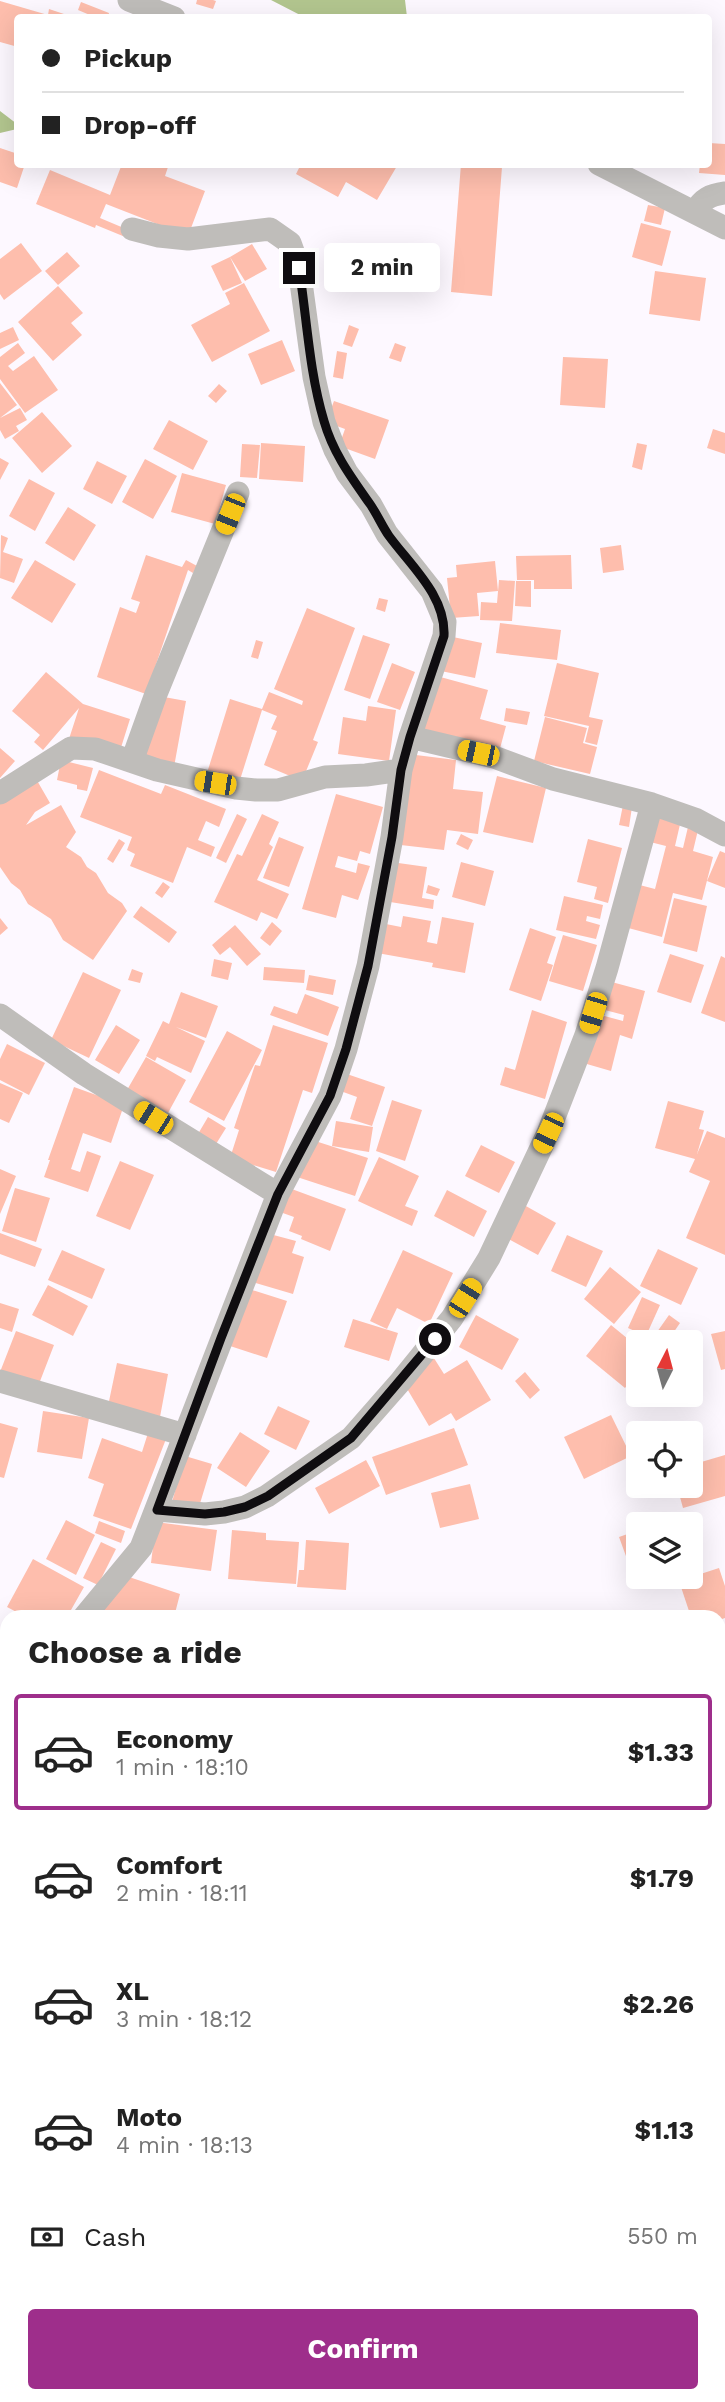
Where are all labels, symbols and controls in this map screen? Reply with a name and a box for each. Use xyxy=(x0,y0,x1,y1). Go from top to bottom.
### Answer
text: Pickup xyxy=(84,43,172,73)
text: Drop-off xyxy=(84,110,196,140)
callout: 2 min xyxy=(324,244,439,292)
route end xyxy=(283,252,315,284)
text: 2 min xyxy=(351,254,413,281)
car xyxy=(213,491,248,537)
car xyxy=(456,738,501,768)
car xyxy=(193,769,238,797)
car xyxy=(577,990,610,1036)
car xyxy=(130,1098,177,1138)
car xyxy=(530,1110,567,1156)
car xyxy=(445,1275,486,1321)
route start xyxy=(419,1323,451,1355)
north arrow xyxy=(626,1330,704,1407)
map controls xyxy=(626,1330,703,1589)
button: locate xyxy=(626,1421,703,1498)
button: layers xyxy=(626,1512,703,1589)
text: Choose a ride xyxy=(28,1633,242,1671)
icon: car xyxy=(32,1721,95,1784)
text: Economy xyxy=(116,1724,233,1754)
text: $1.33 xyxy=(628,1737,694,1767)
text: 1 min · 18:10 xyxy=(116,1754,249,1781)
icon: car xyxy=(32,1847,95,1910)
text: Comfort xyxy=(116,1850,222,1880)
text: $1.79 xyxy=(630,1863,694,1893)
text: 2 min · 18:11 xyxy=(116,1880,248,1907)
icon: car xyxy=(32,1973,95,2036)
text: XL xyxy=(116,1976,149,2006)
text: $2.26 xyxy=(623,1989,694,2019)
text: 3 min · 18:12 xyxy=(116,2006,252,2033)
icon: car xyxy=(32,2099,95,2162)
text: Moto xyxy=(116,2102,182,2132)
text: $1.13 xyxy=(635,2115,694,2145)
text: 4 min · 18:13 xyxy=(116,2132,253,2159)
icon: cash xyxy=(28,2218,66,2256)
text: Cash xyxy=(84,2222,146,2252)
text: 550 m xyxy=(627,2223,698,2250)
button: Confirm xyxy=(28,2309,698,2389)

